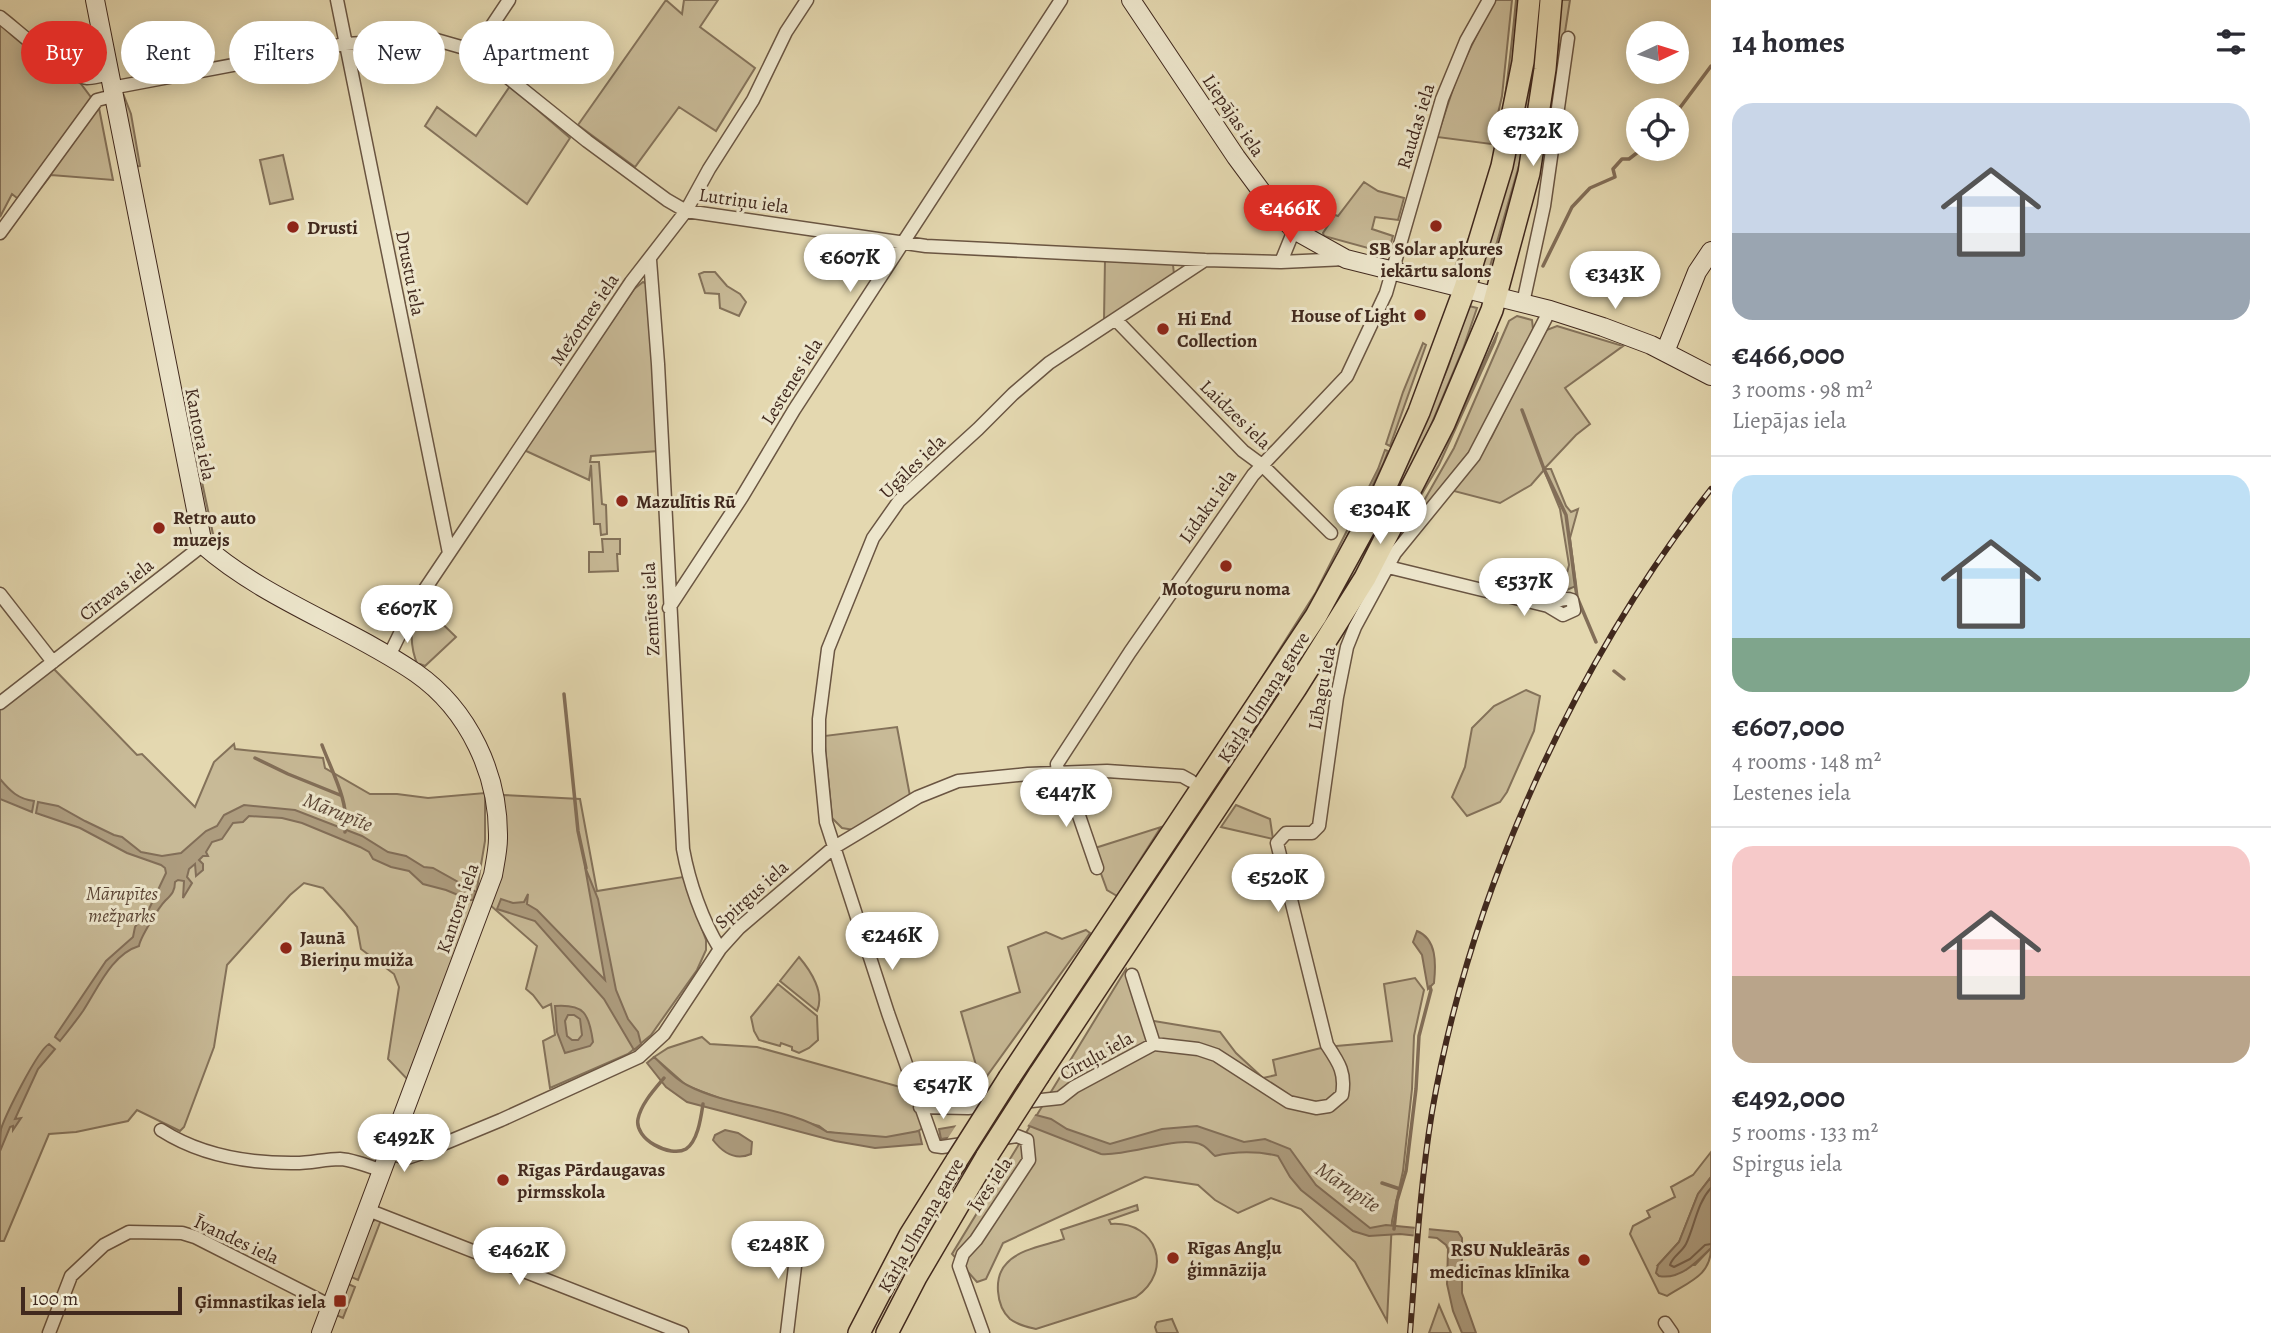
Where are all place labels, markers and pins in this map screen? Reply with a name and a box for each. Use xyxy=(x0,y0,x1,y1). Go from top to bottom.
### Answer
pin: €732K xyxy=(1484,108,1582,168)
pin: €466K xyxy=(1241,186,1339,245)
place label: Drusti xyxy=(307,215,358,241)
marker: SB Solar apkures iekārtu salons xyxy=(1428,218,1444,234)
marker: Drusti xyxy=(285,219,301,235)
pin: €607K xyxy=(801,234,899,294)
place label: SB Solar apkures iekārtu salons xyxy=(1369,236,1503,284)
pin: €343K xyxy=(1566,252,1664,311)
place label: House of Light xyxy=(1291,303,1407,329)
place label: Hi End Collection xyxy=(1177,306,1258,354)
marker: House of Light xyxy=(1412,307,1428,323)
marker: Hi End Collection xyxy=(1155,321,1171,337)
pin: €304K xyxy=(1331,486,1429,546)
place label: Mazulītis Rū xyxy=(636,489,736,515)
marker: Mazulītis Rū xyxy=(614,493,630,509)
place label: Retro auto muzejs xyxy=(173,505,256,553)
marker: Retro auto muzejs xyxy=(151,520,167,536)
marker: Motoguru noma xyxy=(1218,558,1234,574)
pin: €537K xyxy=(1475,558,1573,618)
place label: Motoguru noma xyxy=(1162,576,1291,602)
pin: €607K xyxy=(358,586,456,645)
pin: €447K xyxy=(1017,770,1115,829)
pin: €520K xyxy=(1229,855,1327,914)
pin: €246K xyxy=(843,912,941,972)
place label: Jaunā Bieriņu muiža xyxy=(300,925,415,973)
marker: Jaunā Bieriņu muiža xyxy=(278,940,294,956)
pin: €547K xyxy=(894,1062,992,1121)
pin: €492K xyxy=(355,1114,453,1174)
place label: Rīgas Pārdaugavas pirmsskola xyxy=(517,1157,666,1205)
marker: Rīgas Pārdaugavas pirmsskola xyxy=(495,1172,511,1188)
pin: €248K xyxy=(729,1222,827,1281)
pin: €462K xyxy=(470,1228,568,1287)
place label: Rīgas Angļu ģimnāzija xyxy=(1187,1235,1282,1283)
place label: RSU Nukleārās medicīnas klīnika xyxy=(1430,1237,1571,1285)
marker: Rīgas Angļu ģimnāzija xyxy=(1165,1250,1181,1266)
marker: RSU Nukleārās medicīnas klīnika xyxy=(1576,1252,1592,1268)
place label: Ģimnastikas iela xyxy=(195,1289,327,1315)
marker: Ģimnastikas iela xyxy=(332,1293,348,1309)

